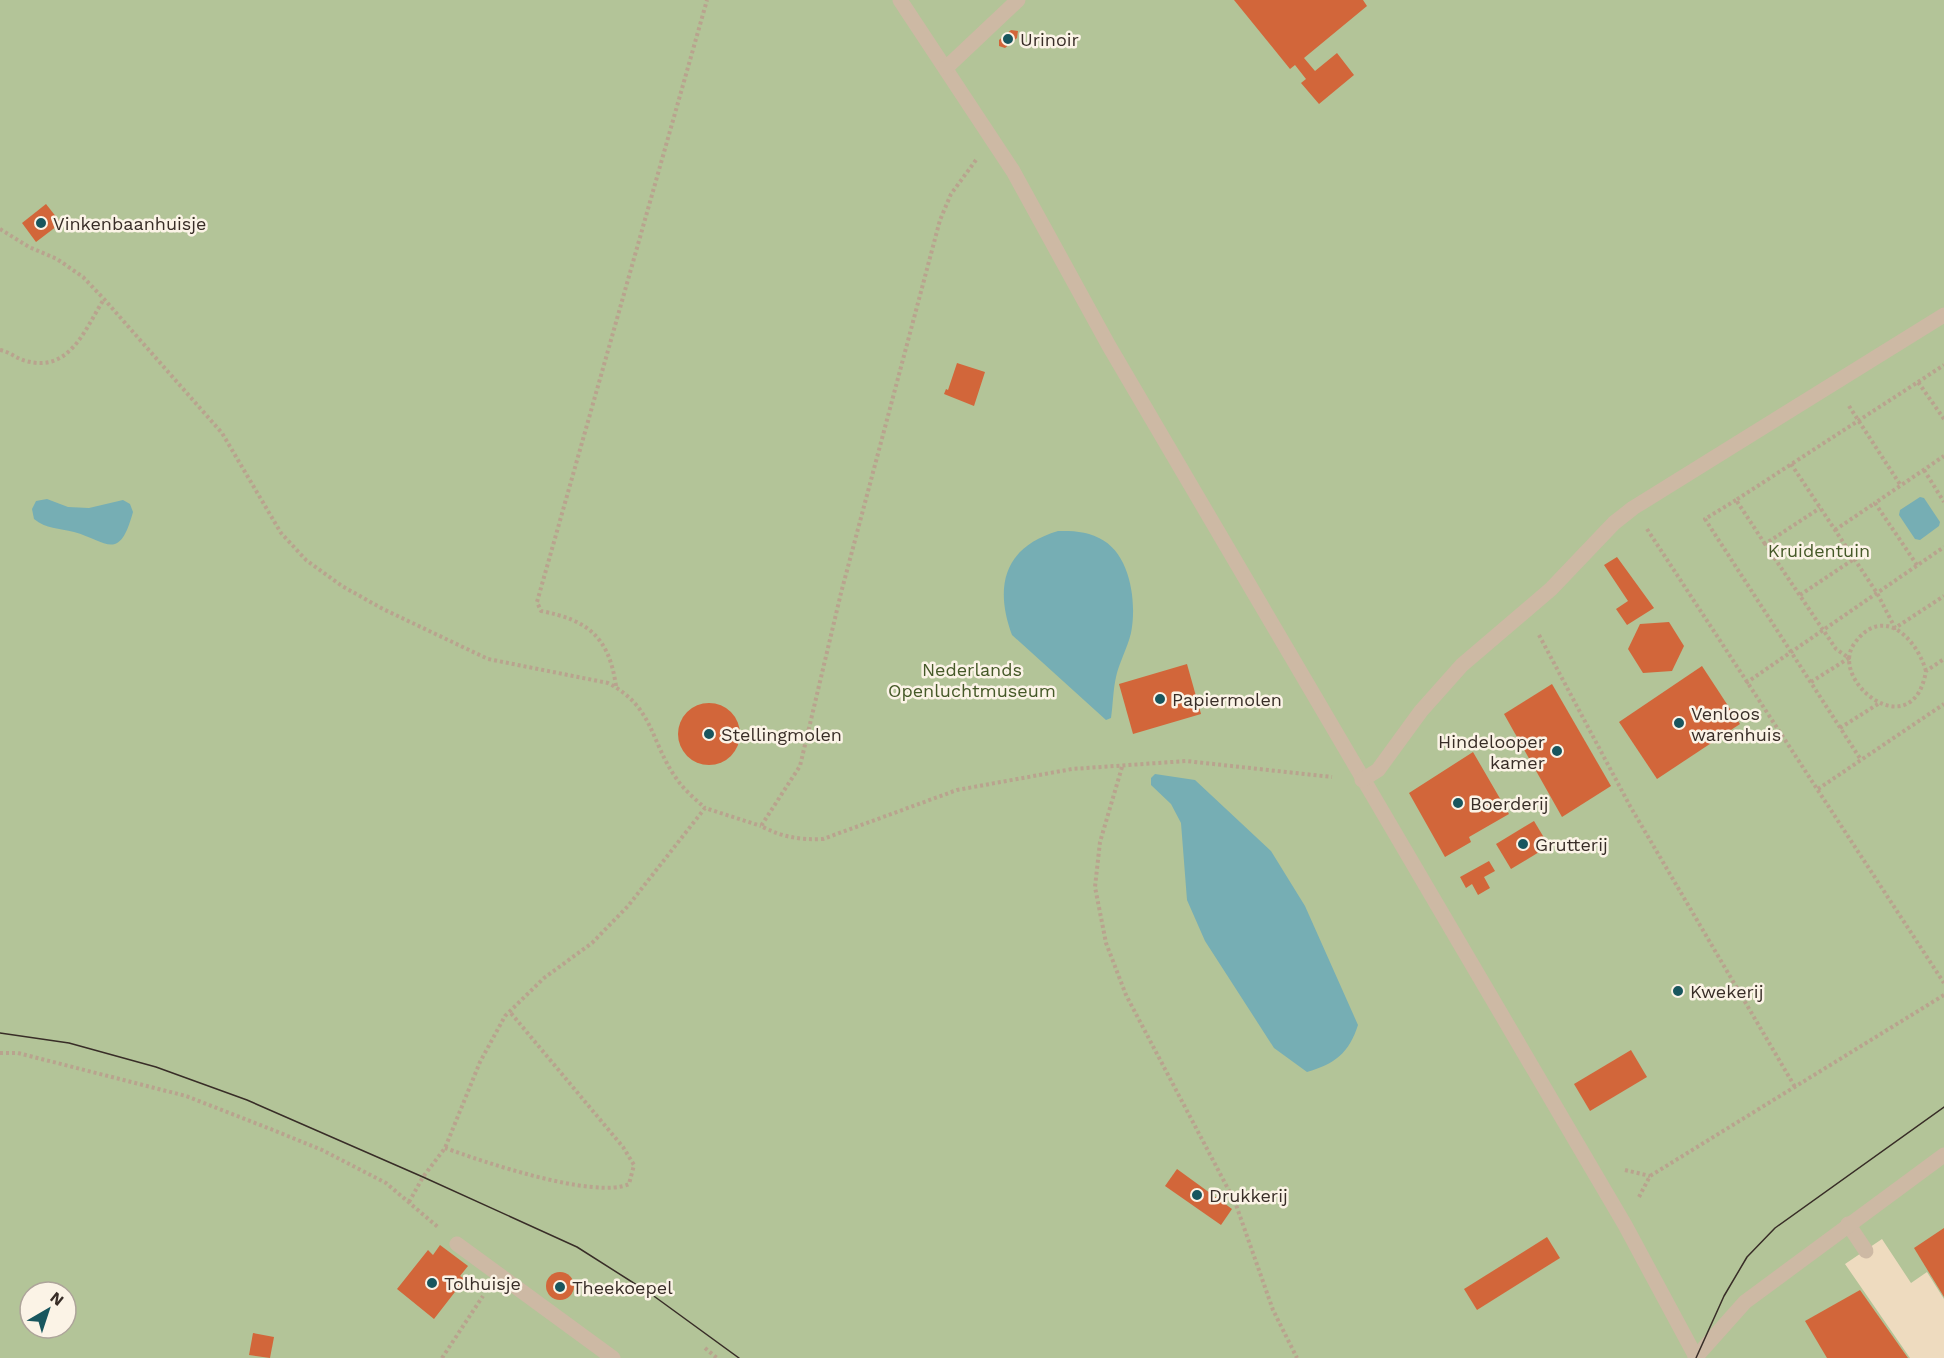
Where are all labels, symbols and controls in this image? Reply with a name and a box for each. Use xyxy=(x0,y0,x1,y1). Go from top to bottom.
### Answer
place label: Urinoir xyxy=(1020,29,1079,50)
marker: Urinoir xyxy=(1001,32,1015,46)
place label: Vinkenbaanhuisje xyxy=(53,213,207,234)
marker: Vinkenbaanhuisje xyxy=(34,216,48,230)
park label: Kruidentuin xyxy=(1768,540,1870,561)
park label: Nederlands Openluchtmuseum xyxy=(888,659,1056,701)
place label: Papiermolen xyxy=(1172,689,1282,710)
marker: Papiermolen xyxy=(1153,692,1167,706)
place label: Venloos warenhuis xyxy=(1691,703,1781,745)
marker: Venloos warenhuis xyxy=(1672,716,1686,730)
place label: Stellingmolen xyxy=(721,724,842,745)
marker: Stellingmolen xyxy=(702,727,716,741)
place label: Hindelooper kamer xyxy=(1438,731,1545,773)
marker: Hindelooper kamer xyxy=(1550,744,1564,758)
place label: Boerderij xyxy=(1470,793,1549,814)
marker: Boerderij xyxy=(1451,796,1465,810)
place label: Grutterij xyxy=(1535,834,1608,855)
marker: Grutterij xyxy=(1516,837,1530,851)
place label: Kwekerij xyxy=(1690,981,1763,1002)
marker: Kwekerij xyxy=(1671,984,1685,998)
place label: Drukkerij xyxy=(1209,1185,1288,1206)
marker: Drukkerij xyxy=(1190,1188,1204,1202)
place label: Tolhuisje xyxy=(444,1273,521,1294)
marker: Tolhuisje xyxy=(425,1276,439,1290)
place label: Theekoepel xyxy=(572,1277,673,1298)
north arrow xyxy=(18,1280,78,1340)
marker: Theekoepel xyxy=(553,1280,567,1294)
text: N xyxy=(47,1288,68,1310)

